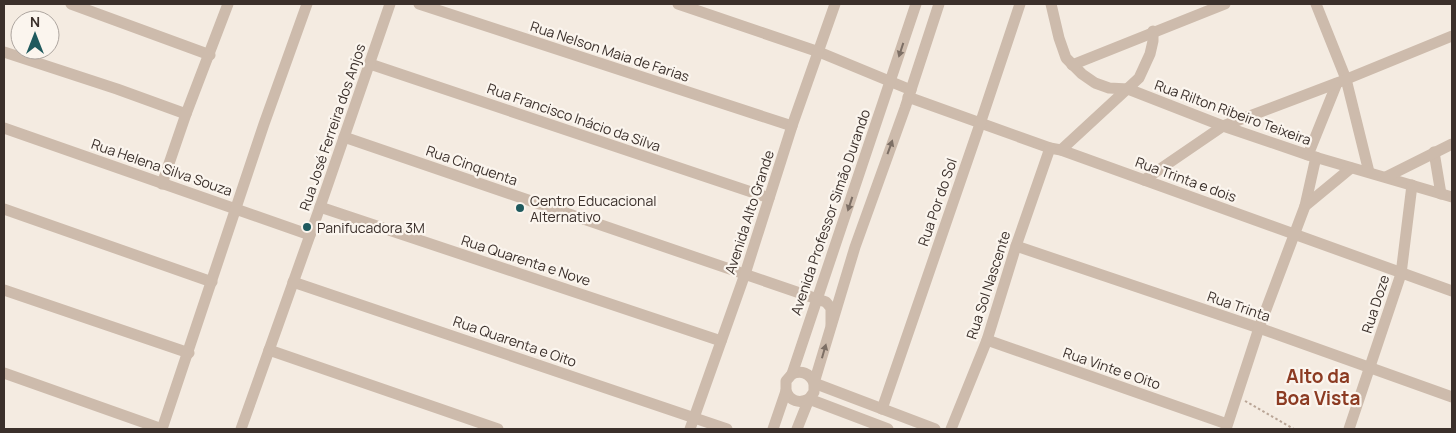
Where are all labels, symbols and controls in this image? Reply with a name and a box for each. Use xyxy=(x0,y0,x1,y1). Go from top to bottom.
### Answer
north arrow xyxy=(10,10,60,60)
text: N xyxy=(30,12,40,31)
street label: Rua Nelson Maia de Farias xyxy=(528,16,692,86)
street label: Rua José Ferreira dos Anjos xyxy=(294,41,370,213)
one-way arrow xyxy=(896,43,904,58)
street label: Rua Rilton Ribeiro Teixeira xyxy=(1152,75,1314,149)
street label: Rua Francisco Inácio da Silva xyxy=(485,78,663,156)
street label: Avenida Professor Simão Durando xyxy=(786,106,874,318)
street label: Rua Helena Silva Souza xyxy=(89,134,235,200)
street label: Rua Cinquenta xyxy=(424,140,520,190)
one-way arrow xyxy=(887,140,895,154)
street label: Avenida Alto Grande xyxy=(720,148,778,276)
street label: Rua Trinta e dois xyxy=(1133,152,1239,206)
street label: Rua Por do Sol xyxy=(913,155,961,249)
place label: Centro Educacional Alternativo xyxy=(530,191,656,226)
one-way arrow xyxy=(845,197,853,212)
marker: Centro Educacional Alternativo xyxy=(514,202,526,214)
place label: Panifucadora 3M xyxy=(317,218,425,237)
marker: Panifucadora 3M xyxy=(301,221,313,233)
street label: Rua Sol Nascente xyxy=(962,228,1014,342)
street label: Rua Quarenta e Nove xyxy=(459,230,593,290)
street label: Rua Doze xyxy=(1357,272,1393,336)
street label: Rua Trinta xyxy=(1205,286,1273,326)
street label: Rua Quarenta e Oito xyxy=(451,311,579,371)
street label: Rua Vinte e Oito xyxy=(1061,342,1163,394)
one-way arrow xyxy=(820,344,828,359)
district label: Alto da Boa Vista xyxy=(1275,363,1361,411)

